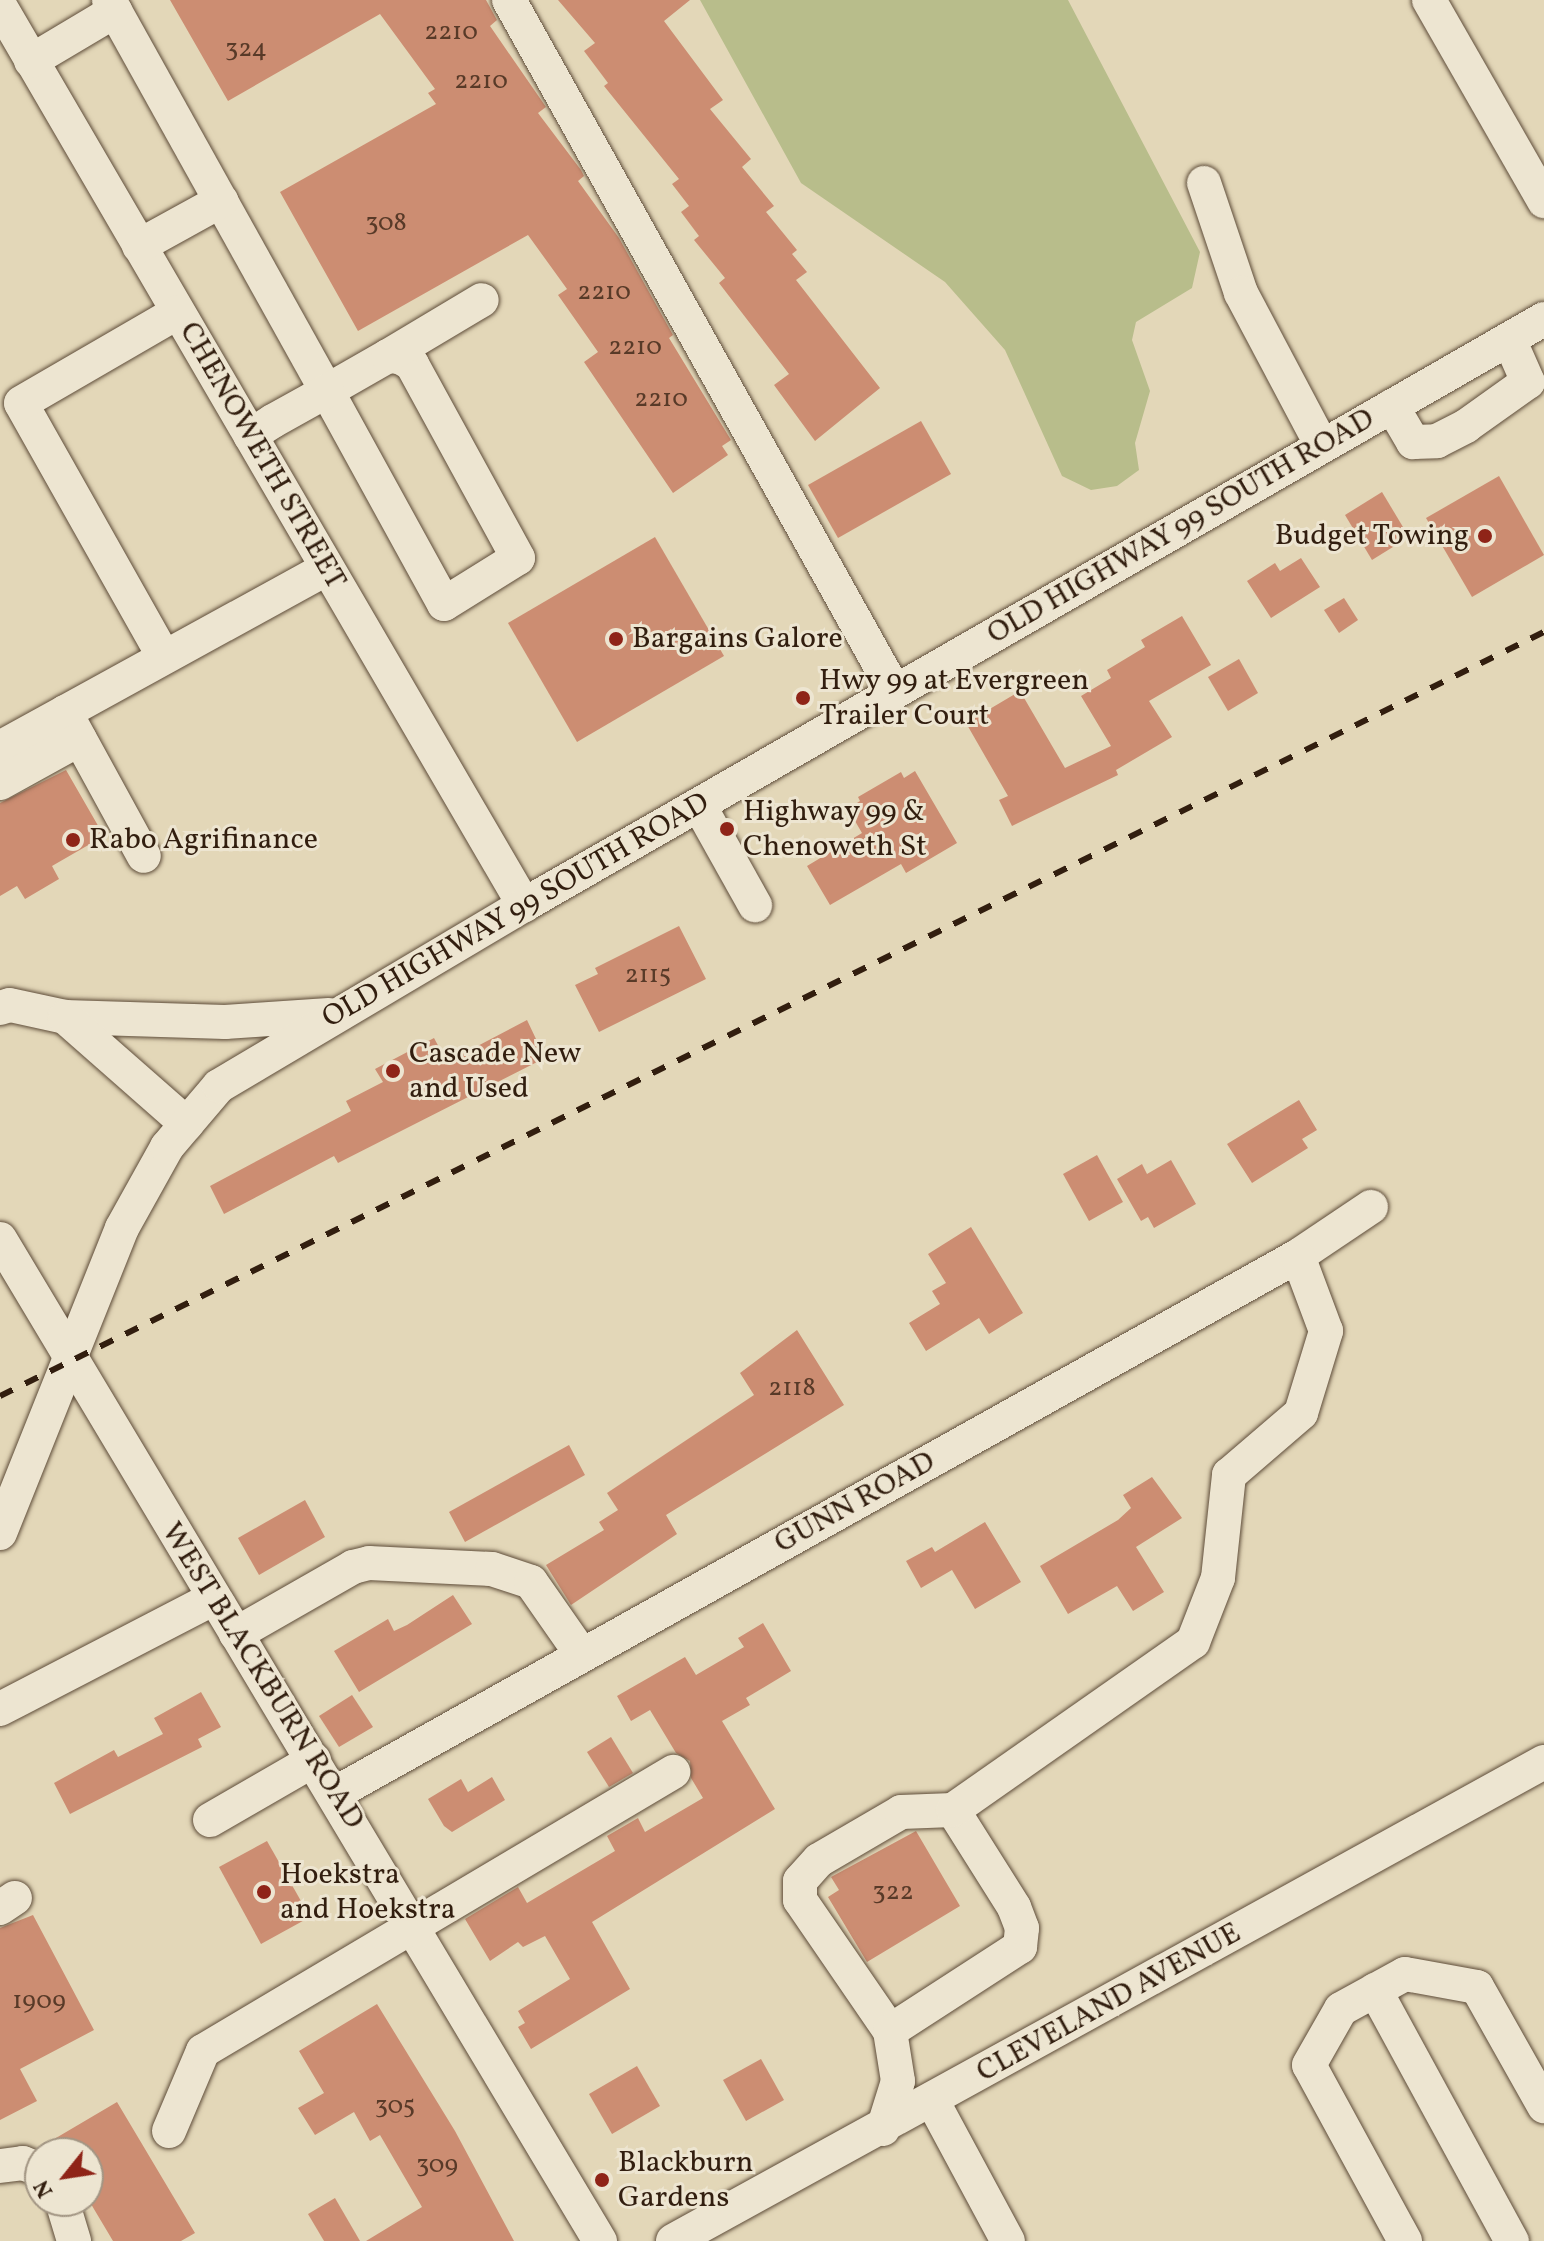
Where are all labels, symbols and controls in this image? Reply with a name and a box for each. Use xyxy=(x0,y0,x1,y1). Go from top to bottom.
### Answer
house number: 2210 xyxy=(424,17,478,49)
house number: 324 xyxy=(225,34,267,66)
house number: 2210 xyxy=(454,66,508,98)
house number: 308 xyxy=(365,208,407,240)
house number: 2210 xyxy=(577,277,631,309)
street label: CHENOWETH STREET xyxy=(171,316,353,596)
house number: 2210 xyxy=(608,332,662,364)
house number: 2210 xyxy=(634,384,688,416)
street label: OLD HIGHWAY 99 SOUTH ROAD xyxy=(981,401,1381,653)
place label: Budget Towing xyxy=(1274,518,1469,554)
marker: Budget Towing xyxy=(1476,527,1494,545)
place label: Bargains Galore xyxy=(632,621,843,657)
marker: Bargains Galore xyxy=(607,630,625,648)
place label: Hwy 99 at Evergreen Trailer Court xyxy=(819,663,1090,734)
marker: Hwy 99 at Evergreen Trailer Court xyxy=(794,689,812,707)
street label: OLD HIGHWAY 99 SOUTH ROAD xyxy=(316,785,716,1037)
place label: Highway 99 & Chenoweth St xyxy=(743,794,927,864)
marker: Highway 99 & Chenoweth St xyxy=(718,820,736,838)
place label: Rabo Agrifinance xyxy=(89,822,318,858)
marker: Rabo Agrifinance xyxy=(64,831,82,849)
house number: 2115 xyxy=(625,960,671,992)
place label: Cascade New and Used xyxy=(409,1036,581,1106)
marker: Cascade New and Used xyxy=(384,1062,402,1080)
house number: 2118 xyxy=(768,1373,816,1405)
street label: GUNN ROAD xyxy=(769,1444,941,1562)
street label: WEST BLACKBURN ROAD xyxy=(153,1516,371,1836)
place label: Hoekstra and Hoekstra xyxy=(280,1857,456,1928)
house number: 322 xyxy=(872,1877,914,1909)
marker: Hoekstra and Hoekstra xyxy=(255,1883,273,1901)
street label: CLEVELAND AVENUE xyxy=(971,1915,1247,2091)
house number: 1909 xyxy=(12,1986,66,2018)
house number: 305 xyxy=(375,2091,415,2123)
north arrow xyxy=(24,2137,104,2217)
place label: Blackburn Gardens xyxy=(618,2145,753,2216)
house number: 309 xyxy=(416,2150,458,2182)
marker: Blackburn Gardens xyxy=(593,2171,611,2189)
text: N xyxy=(27,2174,62,2203)

